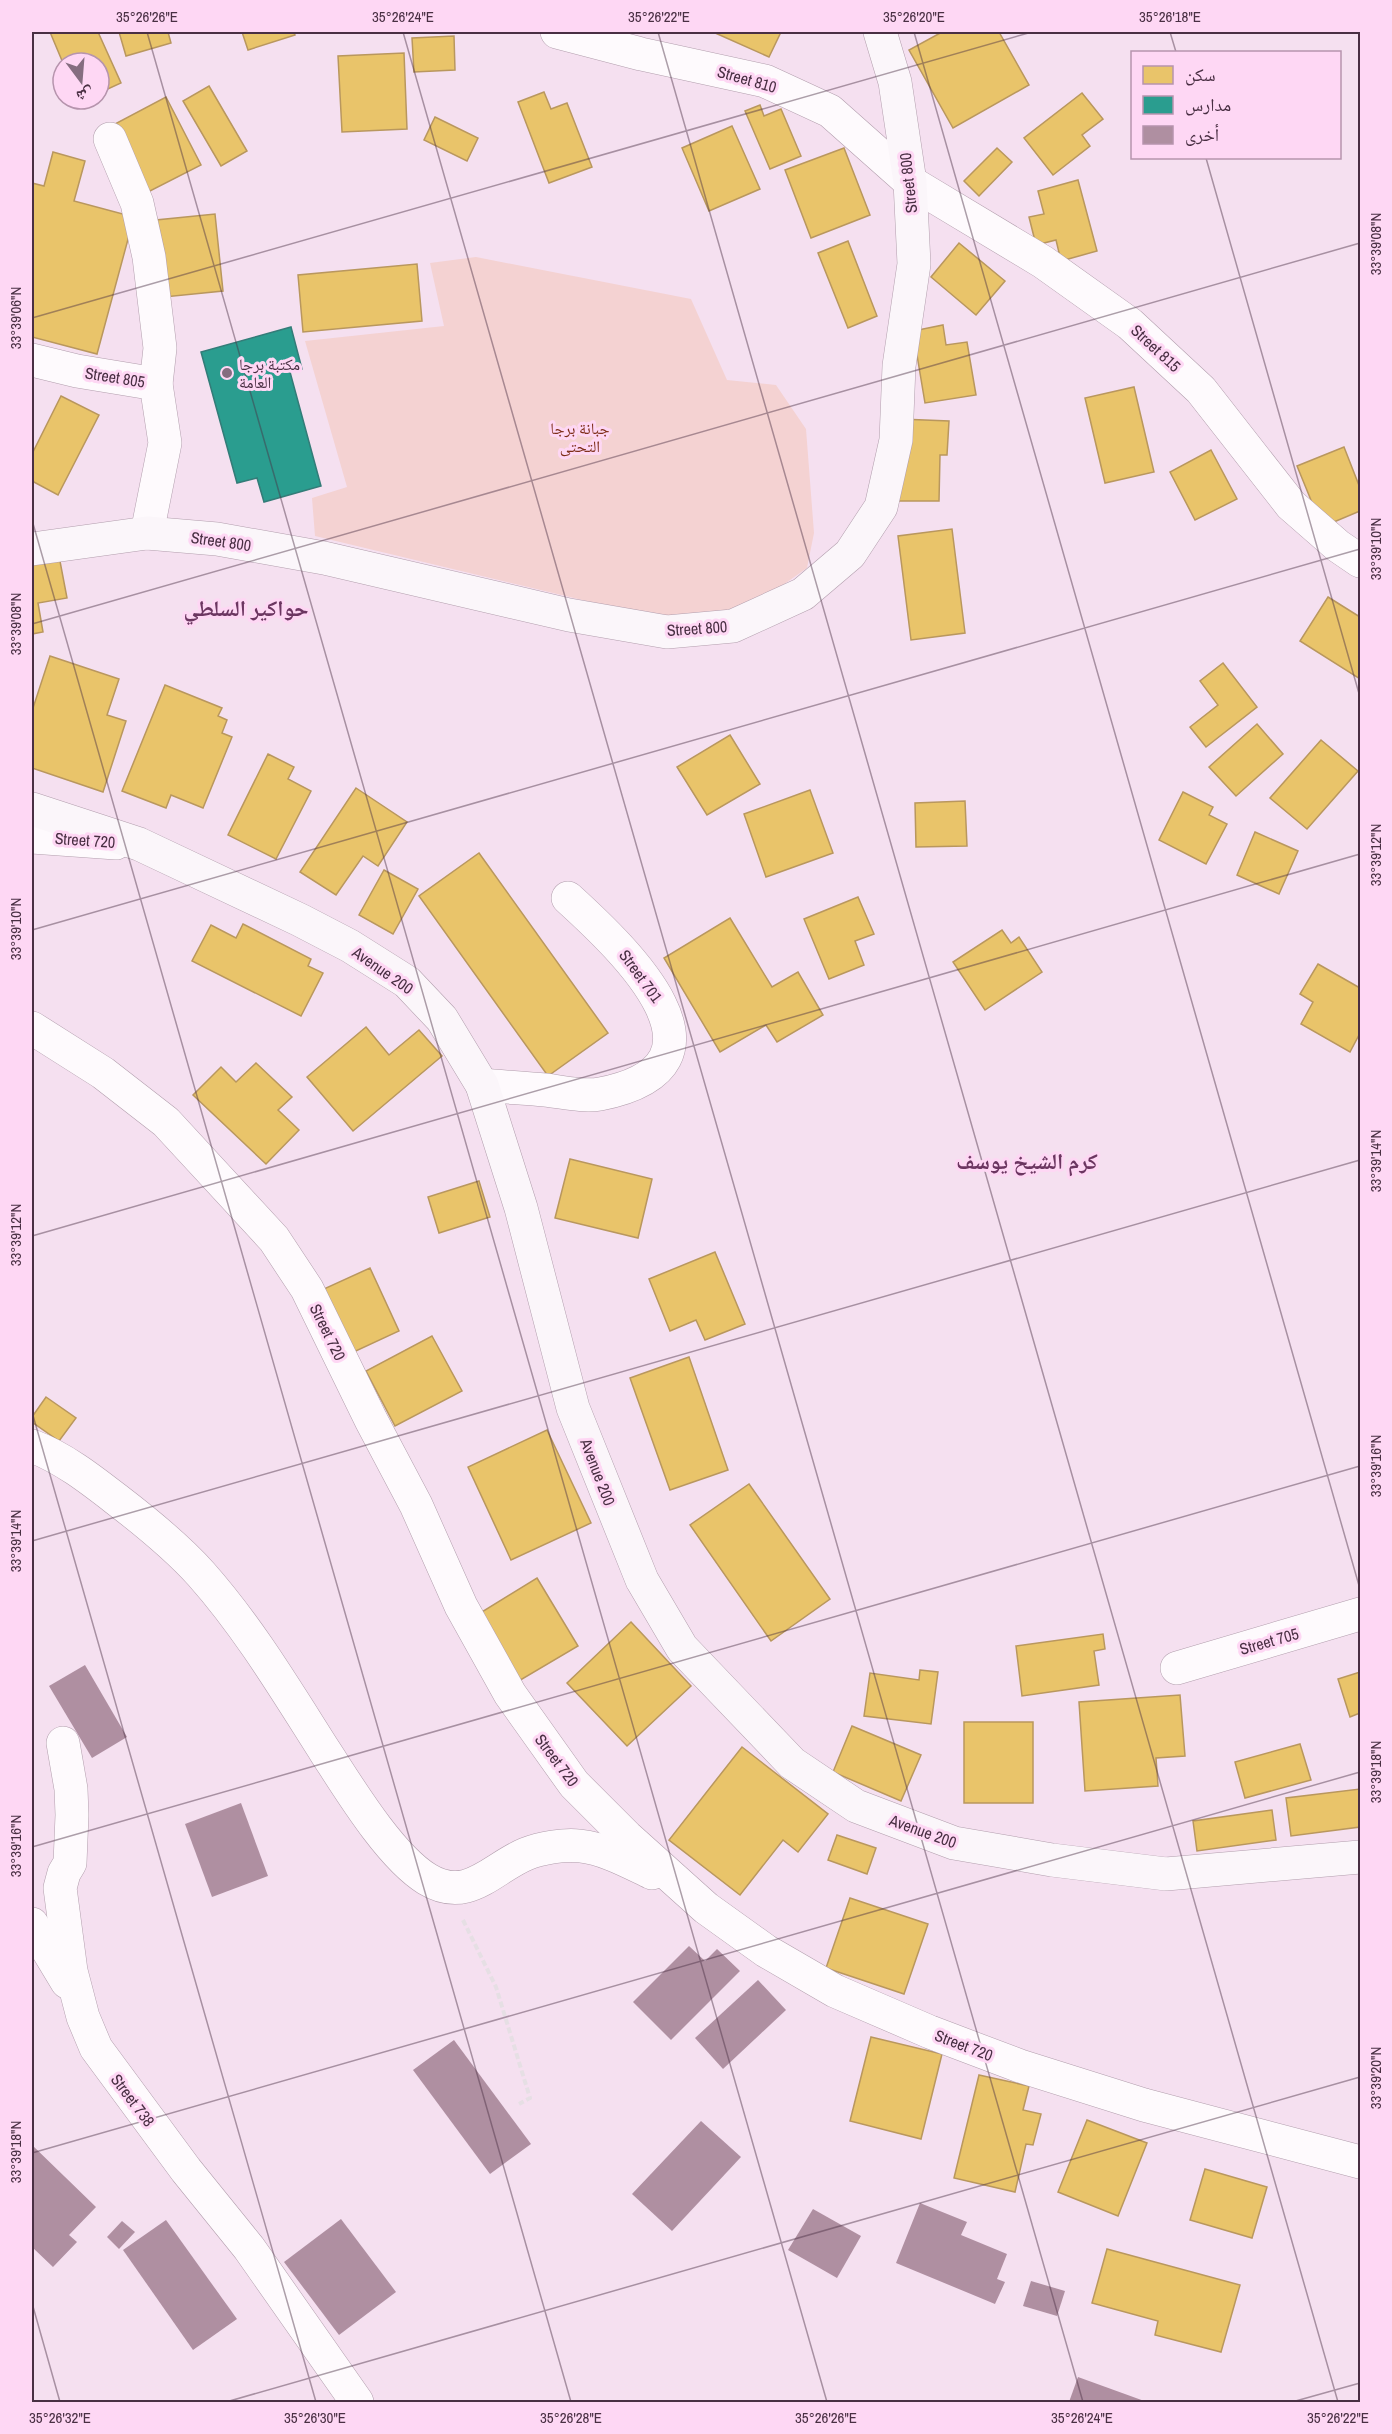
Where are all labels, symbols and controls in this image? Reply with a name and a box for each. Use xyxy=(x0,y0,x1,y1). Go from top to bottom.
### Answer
text: 35°26'26"E xyxy=(116,6,178,27)
text: 35°26'24"E xyxy=(372,6,434,27)
text: 35°26'22"E xyxy=(628,6,690,27)
text: 35°26'20"E xyxy=(883,6,945,27)
text: 35°26'18"E xyxy=(1139,6,1201,27)
north arrow xyxy=(51,51,111,111)
legend xyxy=(1131,51,1341,159)
street label: Street 810 xyxy=(715,60,779,98)
text: سكن xyxy=(1185,62,1216,87)
text: ش xyxy=(74,83,96,108)
text: مدارس xyxy=(1185,92,1231,117)
text: أخرى xyxy=(1185,122,1219,147)
street label: Street 800 xyxy=(894,152,922,214)
text: 33°39'08"N xyxy=(1365,213,1386,275)
text: 33°39'06"N xyxy=(5,287,26,349)
street label: Street 815 xyxy=(1126,319,1186,377)
place label: مكتبة برجا العامة xyxy=(239,353,300,393)
street label: Street 805 xyxy=(83,361,147,393)
marker: مكتبة برجا العامة xyxy=(220,366,234,380)
park label: جبانة برجا التحتى xyxy=(550,417,610,457)
text: 33°39'10"N xyxy=(1365,518,1386,580)
street label: Street 800 xyxy=(189,526,253,556)
text: 33°39'08"N xyxy=(5,593,26,655)
district label: حواكير السلطي xyxy=(183,593,309,625)
street label: Street 800 xyxy=(666,615,728,641)
text: 33°39'12"N xyxy=(1365,824,1386,886)
street label: Street 720 xyxy=(54,827,116,853)
text: 33°39'10"N xyxy=(5,898,26,960)
street label: Avenue 200 xyxy=(347,940,418,999)
street label: Street 701 xyxy=(614,945,668,1008)
text: 33°39'14"N xyxy=(1365,1130,1386,1192)
district label: كرم الشيخ يوسف xyxy=(956,1146,1098,1177)
text: 33°39'12"N xyxy=(5,1204,26,1266)
street label: Street 720 xyxy=(305,1300,351,1364)
street label: Avenue 200 xyxy=(575,1435,621,1509)
text: 33°39'16"N xyxy=(1365,1435,1386,1497)
text: 33°39'14"N xyxy=(5,1510,26,1572)
street label: Street 705 xyxy=(1237,1622,1301,1660)
street label: Street 720 xyxy=(530,1729,584,1791)
text: 33°39'18"N xyxy=(1365,1741,1386,1803)
street label: Avenue 200 xyxy=(885,1808,960,1853)
text: 33°39'16"N xyxy=(5,1815,26,1877)
street label: Street 720 xyxy=(932,2024,996,2066)
text: 33°39'20"N xyxy=(1365,2047,1386,2109)
street label: Street 738 xyxy=(106,2069,160,2131)
text: 33°39'18"N xyxy=(5,2121,26,2183)
text: 35°26'32"E xyxy=(29,2407,91,2428)
text: 35°26'30"E xyxy=(284,2407,346,2428)
text: 35°26'28"E xyxy=(540,2407,602,2428)
text: 35°26'26"E xyxy=(795,2407,857,2428)
text: 35°26'24"E xyxy=(1051,2407,1113,2428)
text: 35°26'22"E xyxy=(1307,2407,1369,2428)

